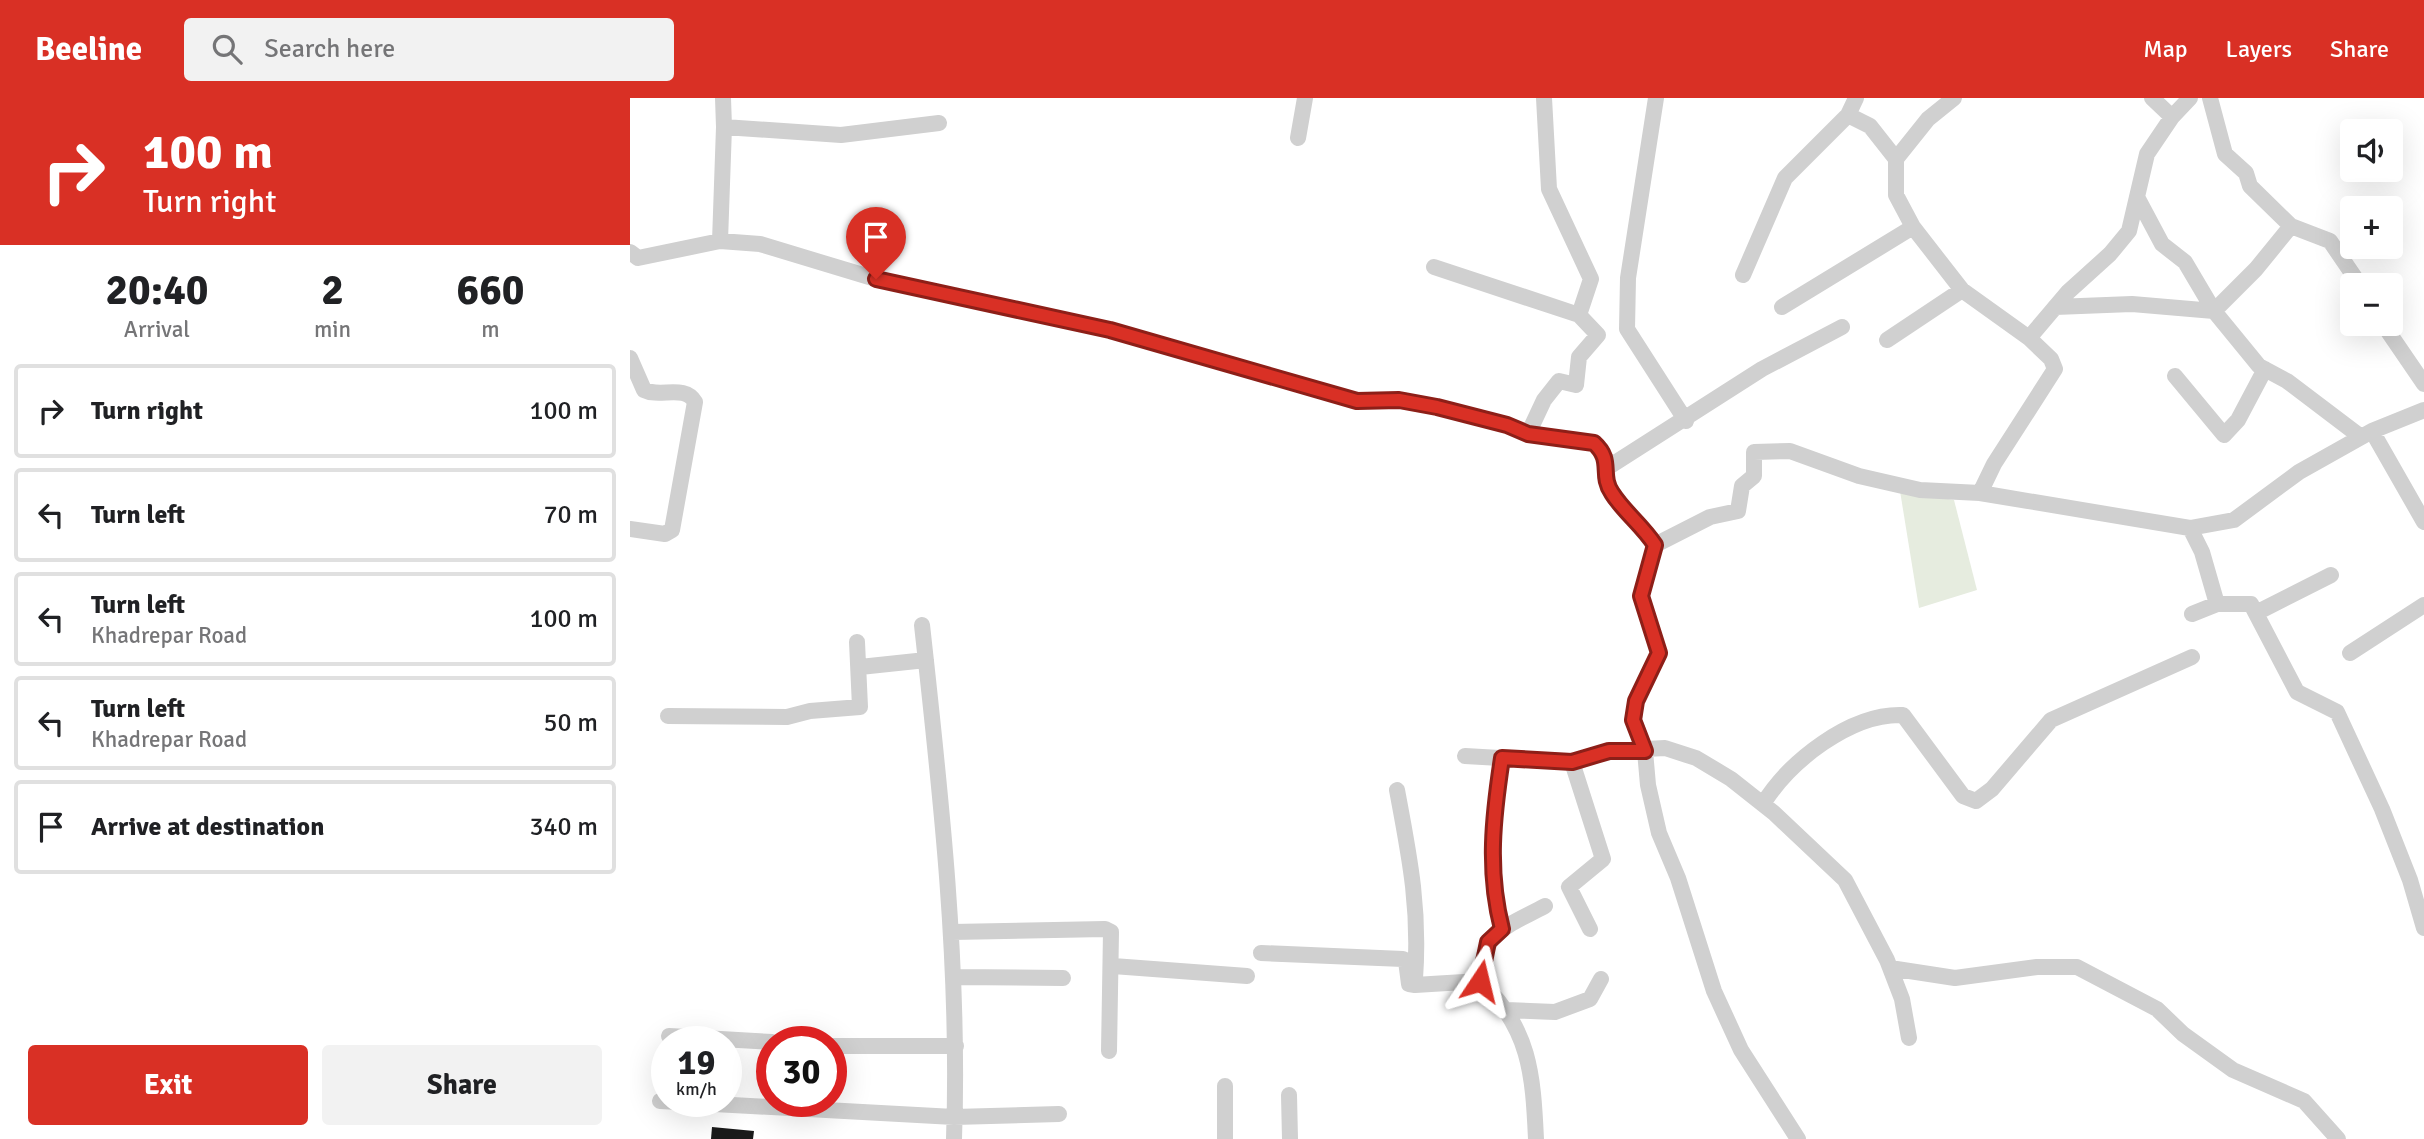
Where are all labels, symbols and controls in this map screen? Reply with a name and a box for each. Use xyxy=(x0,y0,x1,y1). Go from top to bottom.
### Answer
search box xyxy=(184,18,674,81)
text: Beeline xyxy=(35,29,142,70)
icon: search xyxy=(208,30,246,68)
text: Search here xyxy=(264,33,395,65)
text: Map xyxy=(2143,34,2188,64)
text: Layers xyxy=(2226,34,2292,64)
text: Share xyxy=(2330,34,2389,64)
map controls xyxy=(2340,119,2403,336)
button: sound xyxy=(2340,119,2403,182)
text: 100 m xyxy=(143,122,273,182)
icon: right xyxy=(28,126,119,217)
text: Turn right xyxy=(143,182,276,221)
button: + xyxy=(2340,196,2403,259)
pin xyxy=(846,207,906,279)
icon: arrive xyxy=(857,218,895,256)
text: 20:40 xyxy=(105,265,209,316)
text: 2 xyxy=(321,265,344,316)
text: 660 xyxy=(456,265,525,316)
button: − xyxy=(2340,273,2403,336)
text: Arrival xyxy=(124,315,190,344)
text: min xyxy=(314,315,351,344)
text: m xyxy=(481,315,500,344)
icon: right xyxy=(32,392,70,430)
text: Turn right xyxy=(91,395,203,427)
text: 100 m xyxy=(529,395,598,427)
icon: left xyxy=(32,496,70,534)
text: Turn left xyxy=(91,499,185,531)
text: 70 m xyxy=(543,499,598,531)
text: Turn left xyxy=(91,589,185,621)
icon: left xyxy=(32,600,70,638)
text: 100 m xyxy=(529,603,598,635)
text: Khadrepar Road xyxy=(91,621,247,650)
text: Turn left xyxy=(91,693,185,725)
icon: left xyxy=(32,704,70,742)
text: 50 m xyxy=(543,707,598,739)
text: Khadrepar Road xyxy=(91,725,247,754)
icon: arrive xyxy=(32,808,70,846)
text: Arrive at destination xyxy=(91,811,324,843)
text: 340 m xyxy=(529,811,598,843)
position arrow xyxy=(1443,944,1517,1018)
speed limit sign: 30 xyxy=(756,1026,847,1117)
text: 19 xyxy=(678,1041,715,1084)
button: Exit xyxy=(28,1045,308,1125)
button: Share xyxy=(322,1045,602,1125)
text: km/h xyxy=(676,1078,717,1100)

